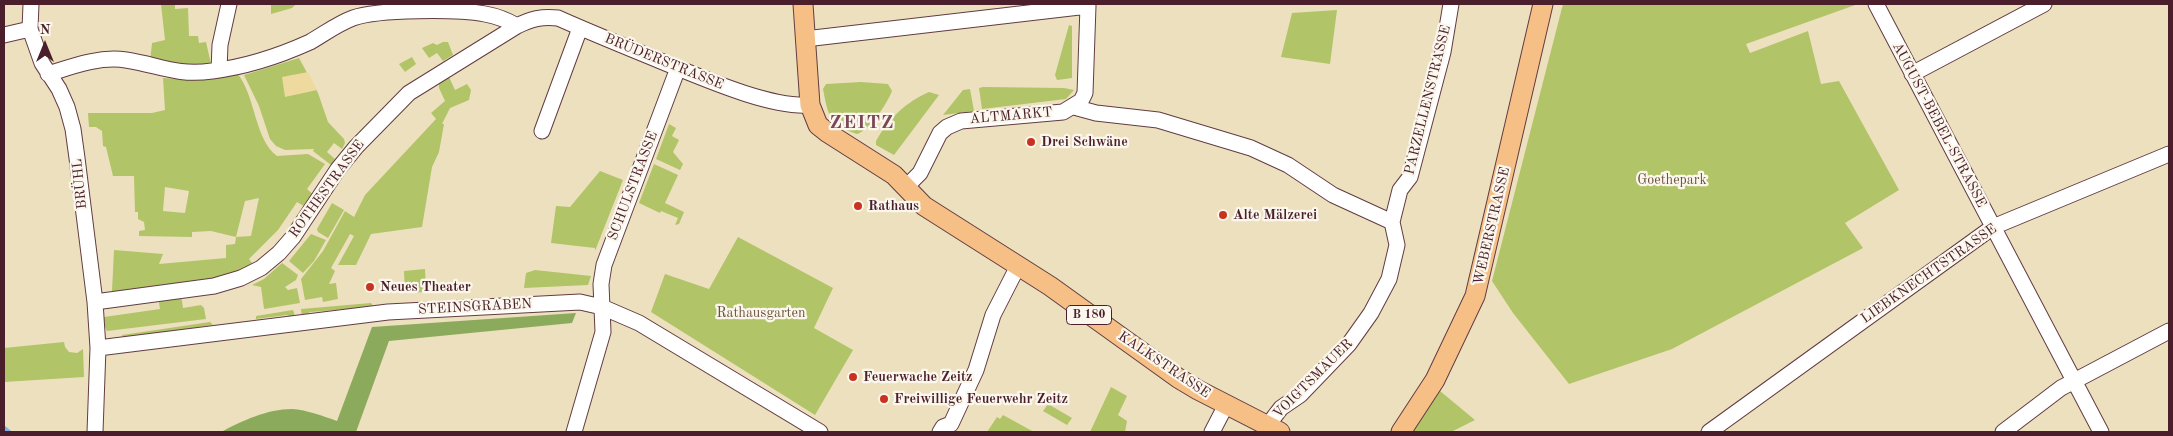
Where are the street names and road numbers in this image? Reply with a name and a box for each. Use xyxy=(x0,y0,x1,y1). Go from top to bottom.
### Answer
street label: PARZELLENSTRASSE xyxy=(1401,23,1455,177)
street label: BRÜDERSTRASSE xyxy=(602,30,726,94)
street label: AUGUST-BEBEL-STRASSE xyxy=(1888,40,1990,210)
street label: ALTMARKT xyxy=(969,104,1053,128)
street label: SCHULSTRASSE xyxy=(604,129,662,243)
street label: ROTHESTRASSE xyxy=(286,137,368,241)
street label: BRÜHL xyxy=(69,158,91,210)
street label: WEBERSTRASSE xyxy=(1470,165,1514,287)
street label: LIEBKNECHTSTRASSE xyxy=(1858,221,2000,327)
street label: STEINSGRABEN xyxy=(418,296,532,318)
road number: B 180 xyxy=(1066,306,1112,324)
street label: KALKSTRASSE xyxy=(1115,328,1213,402)
street label: VOIGTSMAUER xyxy=(1270,336,1356,422)

